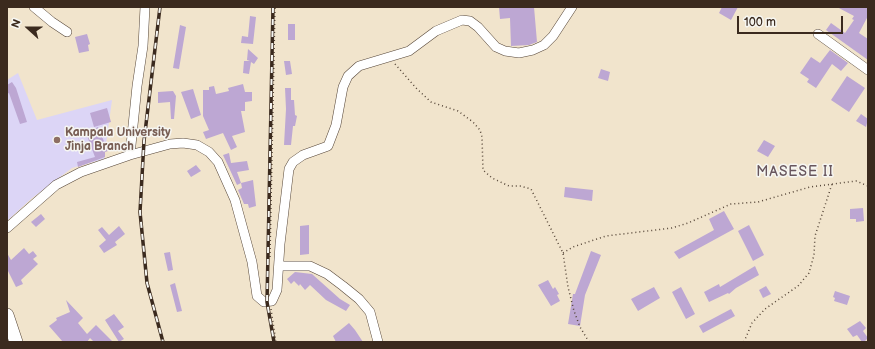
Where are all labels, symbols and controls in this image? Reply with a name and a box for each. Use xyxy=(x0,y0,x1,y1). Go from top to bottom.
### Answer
north arrow xyxy=(8,8,48,48)
scale bar xyxy=(739,8,845,34)
text: 100 m xyxy=(744,15,776,30)
text: N xyxy=(9,17,24,30)
place label: Kampala University Jinja Branch xyxy=(65,126,170,154)
marker: Kampala University Jinja Branch xyxy=(52,135,62,145)
district label: MASESE II xyxy=(756,164,834,180)

